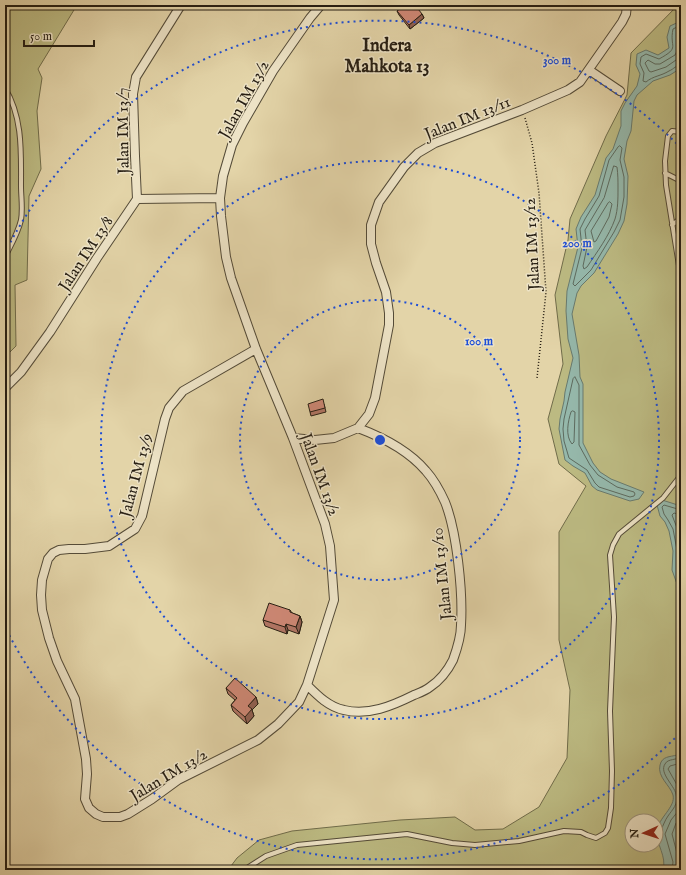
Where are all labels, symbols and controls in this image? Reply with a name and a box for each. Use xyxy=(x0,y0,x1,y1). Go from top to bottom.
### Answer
scale bar xyxy=(24,22,94,48)
text: 50 m xyxy=(30,29,52,44)
district label: Indera Mahkota 13 xyxy=(345,35,429,79)
text: 300 m xyxy=(543,53,572,68)
street label: Jalan IM 13/2 xyxy=(214,57,274,144)
street label: Jalan IM 13/7 xyxy=(113,87,135,176)
street label: Jalan IM 13/11 xyxy=(420,93,514,146)
street label: Jalan IM 13/12 xyxy=(521,197,546,293)
street label: Jalan IM 13/8 xyxy=(54,213,118,297)
text: 200 m xyxy=(562,236,592,251)
text: 100 m xyxy=(465,334,494,349)
street label: Jalan IM 13/2 xyxy=(294,429,343,519)
street label: Jalan IM 13/9 xyxy=(116,431,158,522)
centre of rings xyxy=(373,433,387,447)
street label: Jalan IM 13/10 xyxy=(428,526,458,623)
street label: Jalan IM 13/2 xyxy=(125,745,211,808)
north arrow xyxy=(624,813,664,853)
text: N xyxy=(628,828,642,840)

